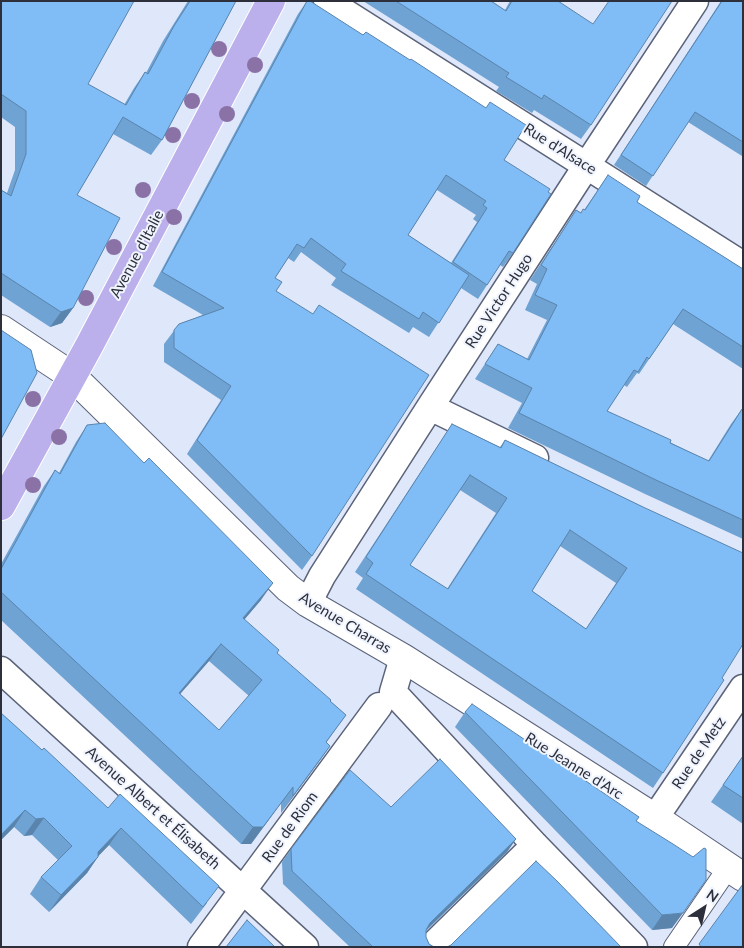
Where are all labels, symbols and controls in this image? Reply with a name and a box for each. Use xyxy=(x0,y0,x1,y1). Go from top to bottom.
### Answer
street label: Rue d'Alsace xyxy=(520,120,600,178)
street label: Avenue d'Italie xyxy=(106,207,168,301)
street label: Rue Victor Hugo xyxy=(462,250,536,352)
street label: Avenue Charras xyxy=(296,588,394,658)
street label: Rue de Metz xyxy=(668,714,730,792)
street label: Rue Jeanne d'Arc xyxy=(522,729,626,803)
street label: Avenue Albert et Élisabeth xyxy=(82,743,224,873)
street label: Rue de Riom xyxy=(258,788,322,866)
north arrow xyxy=(679,883,729,933)
text: N xyxy=(704,885,722,905)

